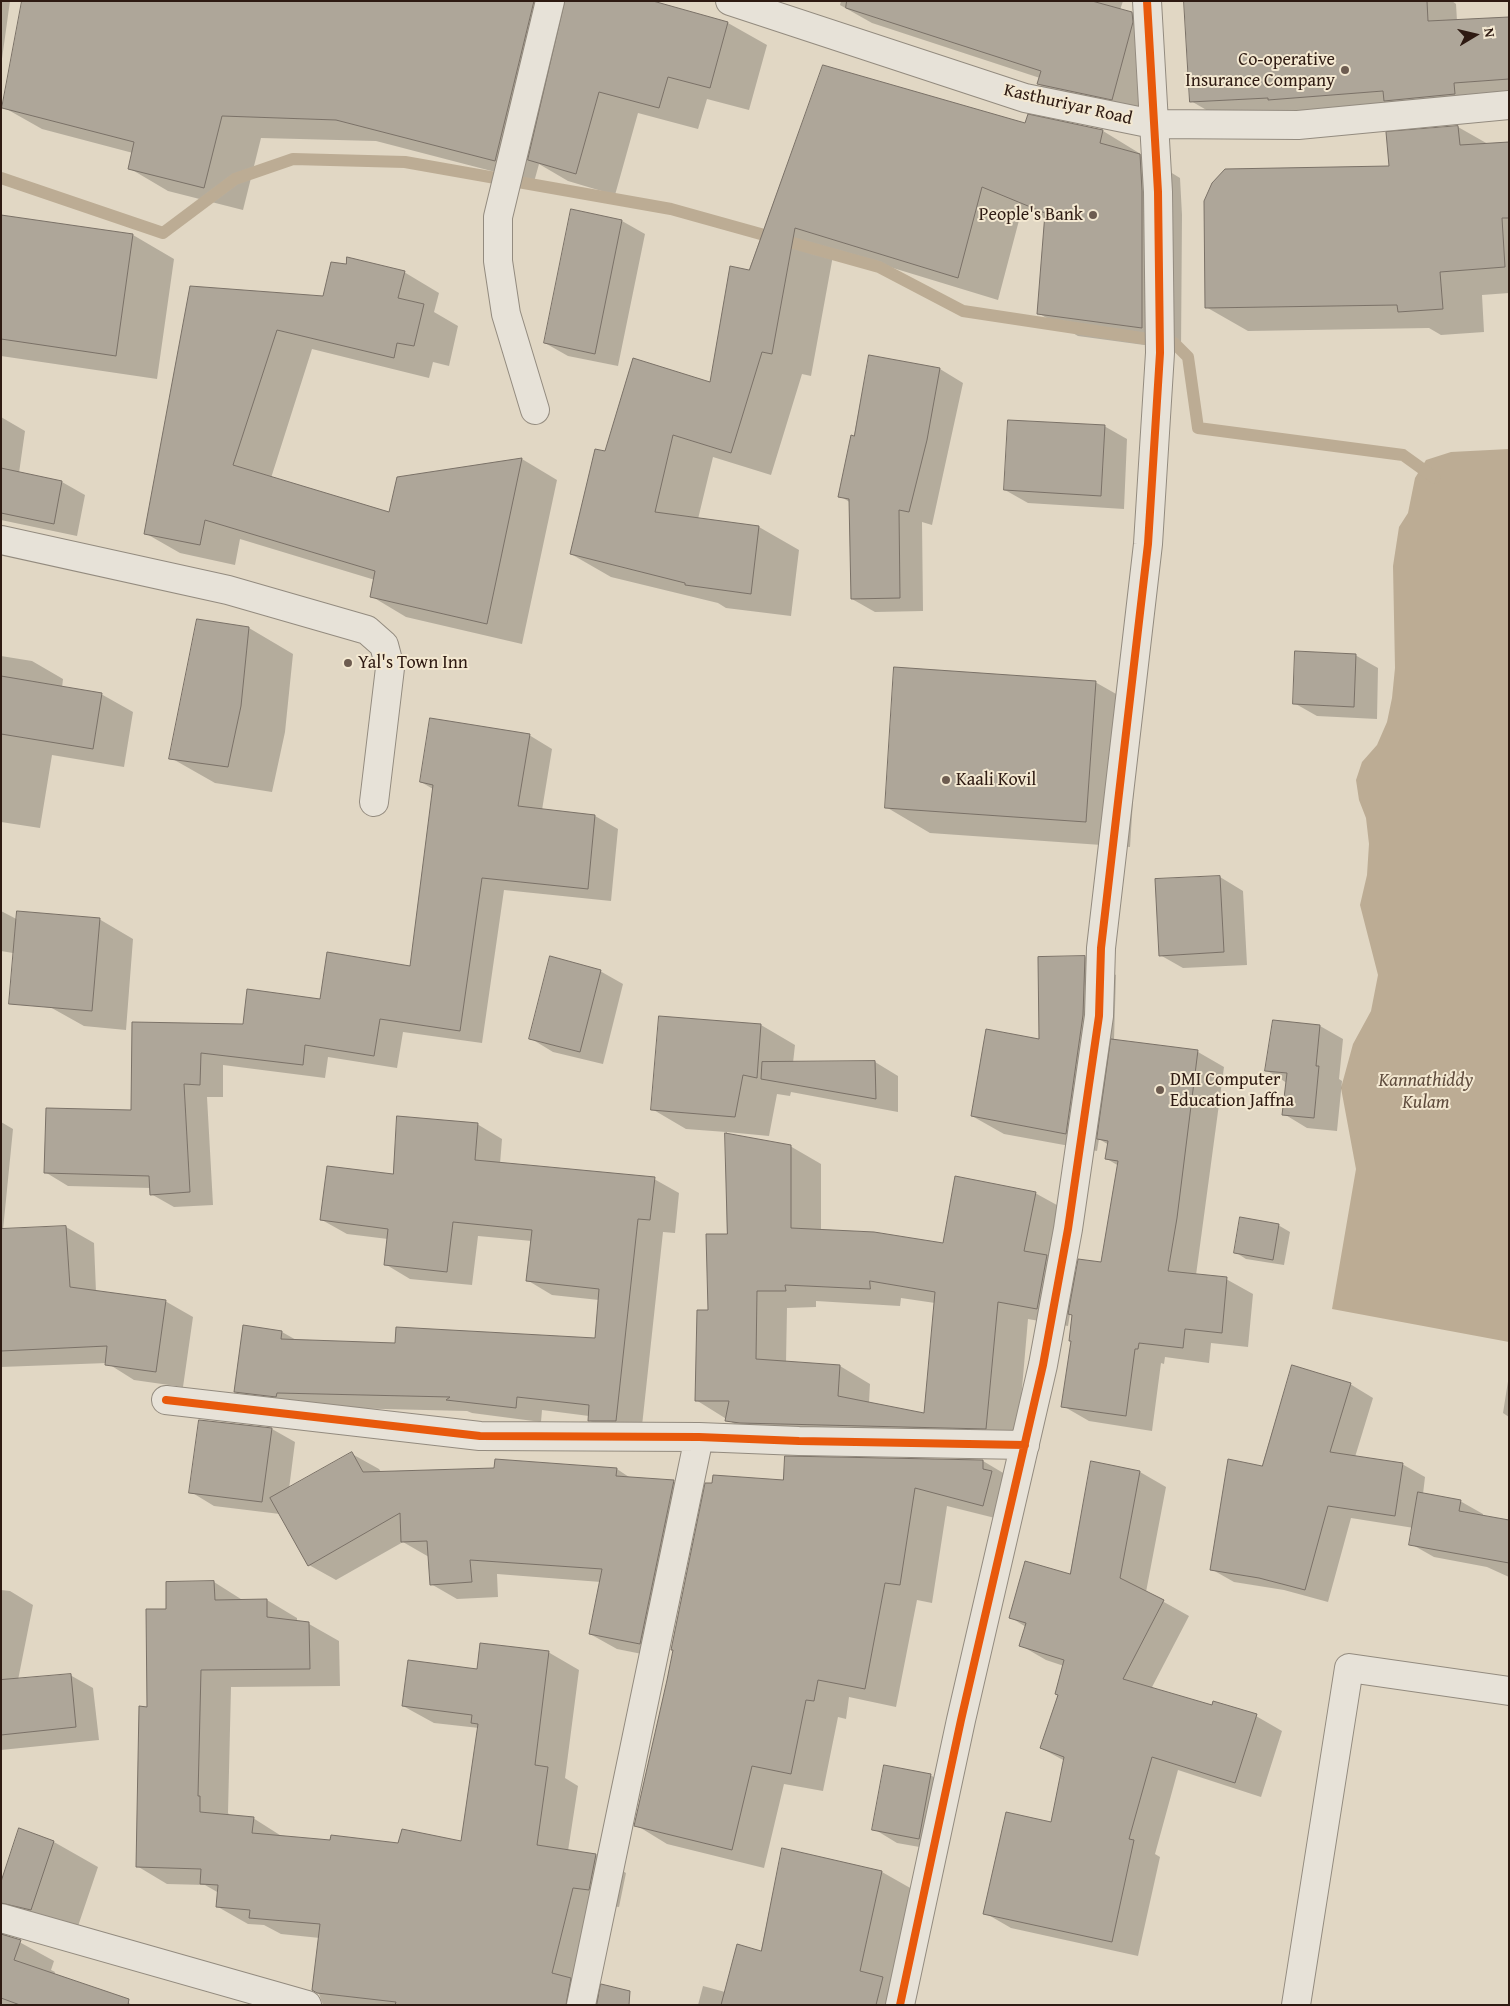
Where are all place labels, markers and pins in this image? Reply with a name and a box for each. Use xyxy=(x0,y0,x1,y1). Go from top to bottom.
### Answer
place label: Co-operative Insurance Company xyxy=(1185,49,1335,92)
marker: Co-operative Insurance Company xyxy=(1339,64,1351,76)
place label: People's Bank xyxy=(979,204,1083,226)
marker: People's Bank xyxy=(1087,209,1099,221)
place label: Yal's Town Inn xyxy=(358,652,468,674)
marker: Yal's Town Inn xyxy=(342,657,354,669)
place label: Kaali Kovil xyxy=(956,769,1036,791)
marker: Kaali Kovil xyxy=(940,774,952,786)
place label: DMI Computer Education Jaffna xyxy=(1170,1069,1294,1112)
marker: DMI Computer Education Jaffna xyxy=(1154,1084,1166,1096)

